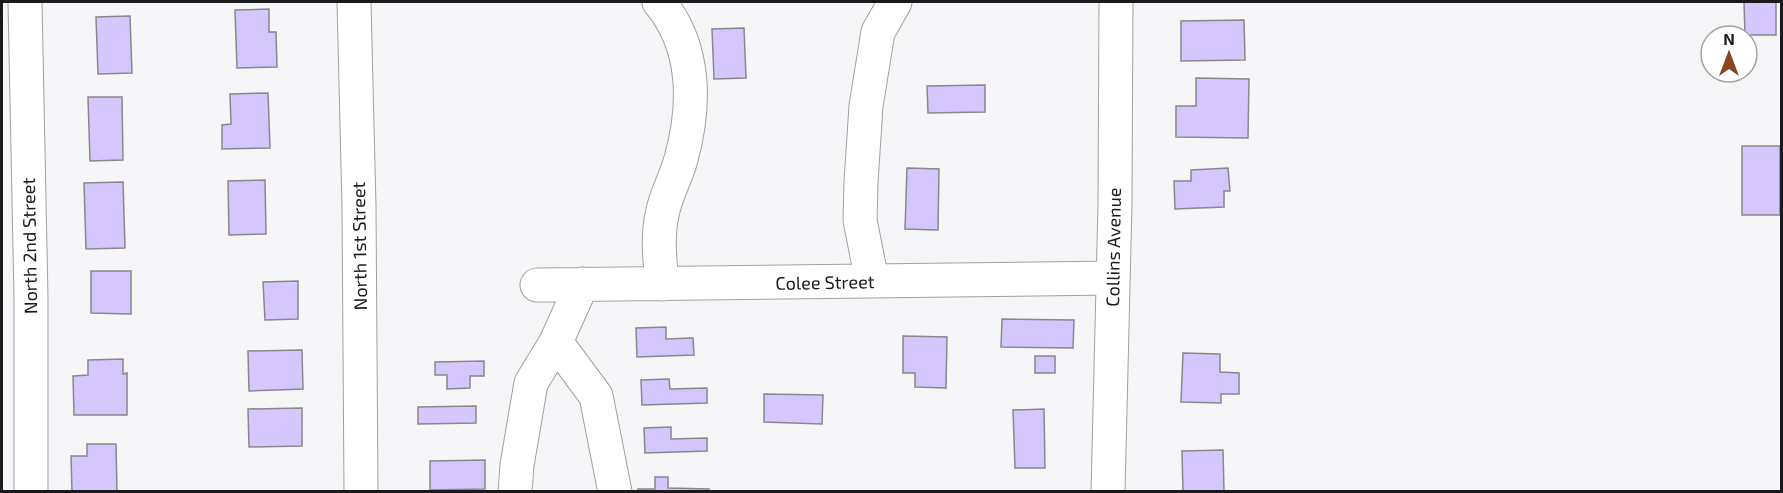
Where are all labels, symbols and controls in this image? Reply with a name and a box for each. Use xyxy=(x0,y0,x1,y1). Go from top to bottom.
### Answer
north arrow xyxy=(1699,24,1759,84)
text: N xyxy=(1723,29,1735,48)
street label: North 2nd Street xyxy=(17,177,41,314)
street label: North 1st Street xyxy=(347,181,371,311)
street label: Collins Avenue xyxy=(1101,187,1125,307)
street label: Colee Street xyxy=(775,270,875,294)

